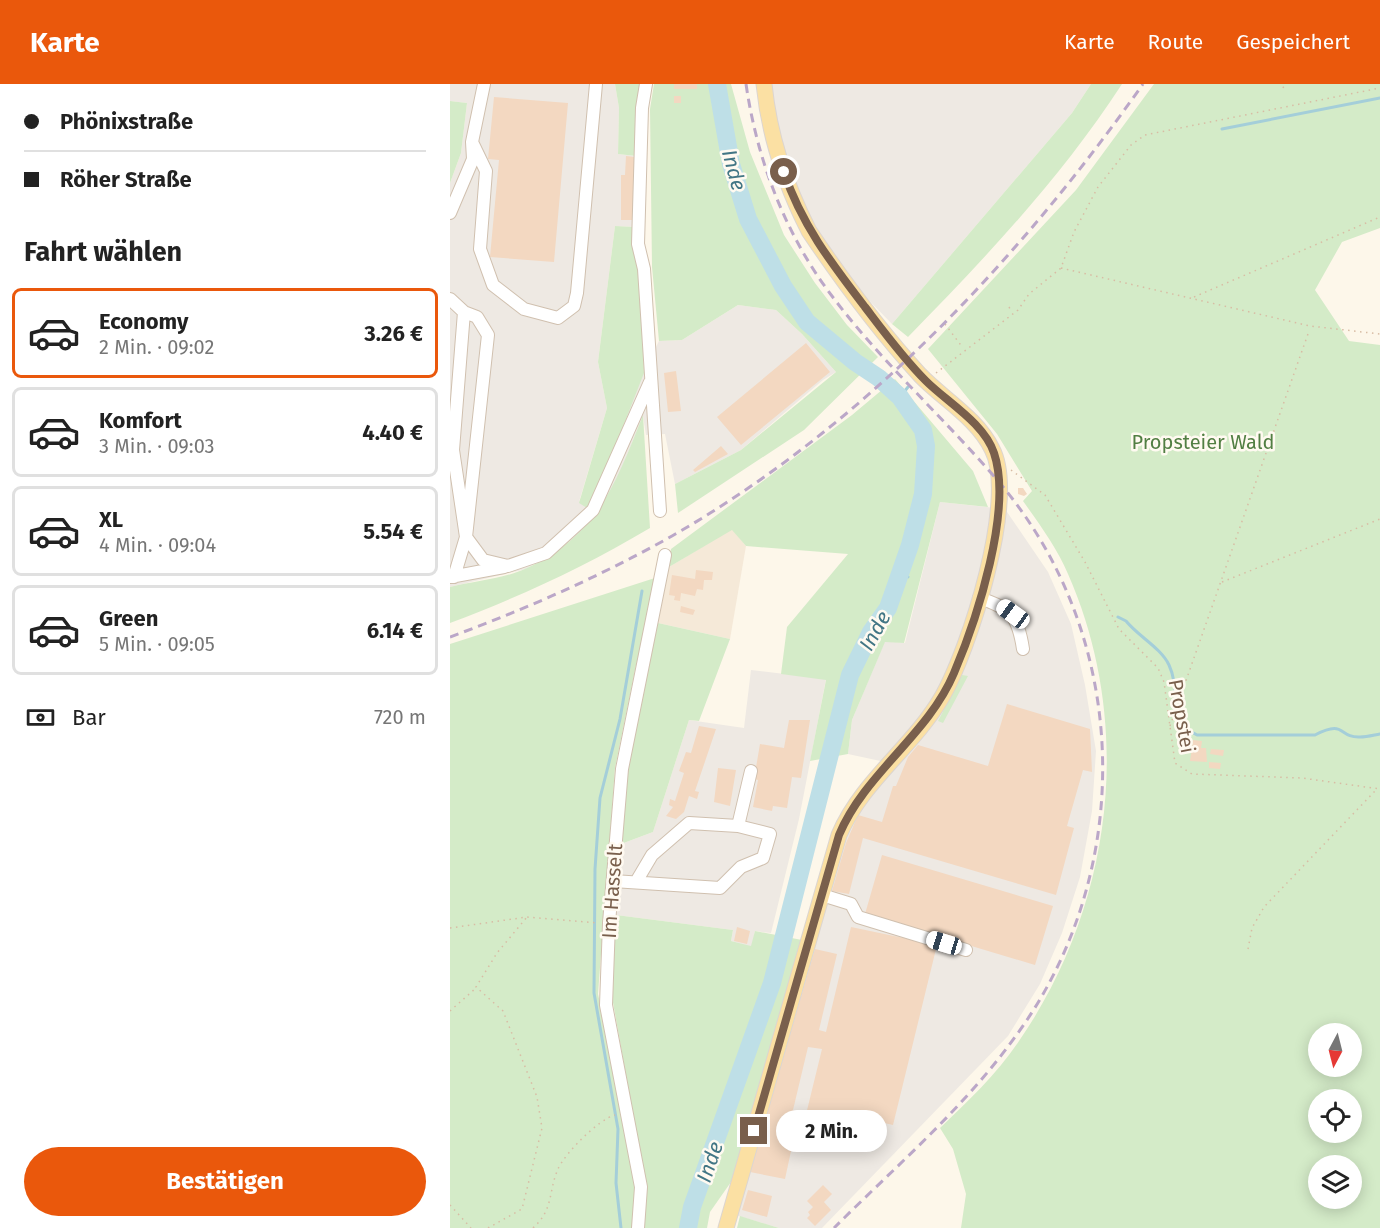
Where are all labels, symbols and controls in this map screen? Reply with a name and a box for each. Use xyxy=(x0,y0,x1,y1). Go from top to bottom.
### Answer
text: Karte xyxy=(30,26,100,59)
text: Karte xyxy=(1064,29,1115,55)
text: Route xyxy=(1148,29,1203,55)
text: Gespeichert xyxy=(1236,29,1350,55)
text: Phönixstraße xyxy=(60,108,193,135)
water label: Inde xyxy=(716,147,752,194)
route start xyxy=(770,158,797,185)
text: Röher Straße xyxy=(60,166,192,193)
text: Fahrt wählen xyxy=(24,236,182,268)
icon: car xyxy=(27,306,81,360)
text: Economy xyxy=(99,308,188,335)
text: 3.26 € xyxy=(364,320,423,347)
text: 2 Min. · 09:02 xyxy=(99,335,214,359)
icon: car xyxy=(27,405,81,459)
text: Komfort xyxy=(99,407,182,434)
text: 4.40 € xyxy=(362,419,423,446)
park label: Propsteier Wald xyxy=(1132,430,1274,454)
text: 3 Min. · 09:03 xyxy=(99,434,215,458)
icon: car xyxy=(27,504,81,558)
text: XL xyxy=(99,506,123,533)
text: 5.54 € xyxy=(363,518,423,545)
text: 4 Min. · 09:04 xyxy=(99,533,216,557)
car xyxy=(993,596,1033,632)
icon: car xyxy=(27,603,81,657)
text: Green xyxy=(99,605,158,632)
water label: Inde xyxy=(854,606,896,655)
text: 6.14 € xyxy=(367,617,423,644)
text: 5 Min. · 09:05 xyxy=(99,632,215,656)
street label: Propstei xyxy=(1164,677,1200,755)
icon: cash xyxy=(24,701,57,734)
text: Bar xyxy=(72,704,106,731)
text: 720 m xyxy=(374,705,426,729)
street label: Im Hasselt xyxy=(597,842,627,939)
car xyxy=(924,929,964,957)
north arrow xyxy=(1308,1023,1362,1077)
map controls xyxy=(1308,1023,1362,1209)
button: locate xyxy=(1308,1089,1362,1143)
callout: 2 Min. xyxy=(775,1110,886,1152)
route end xyxy=(740,1117,767,1144)
text: 2 Min. xyxy=(805,1119,858,1143)
water label: Inde xyxy=(691,1138,729,1186)
button: Bestätigen xyxy=(24,1147,426,1216)
button: layers xyxy=(1308,1155,1362,1209)

